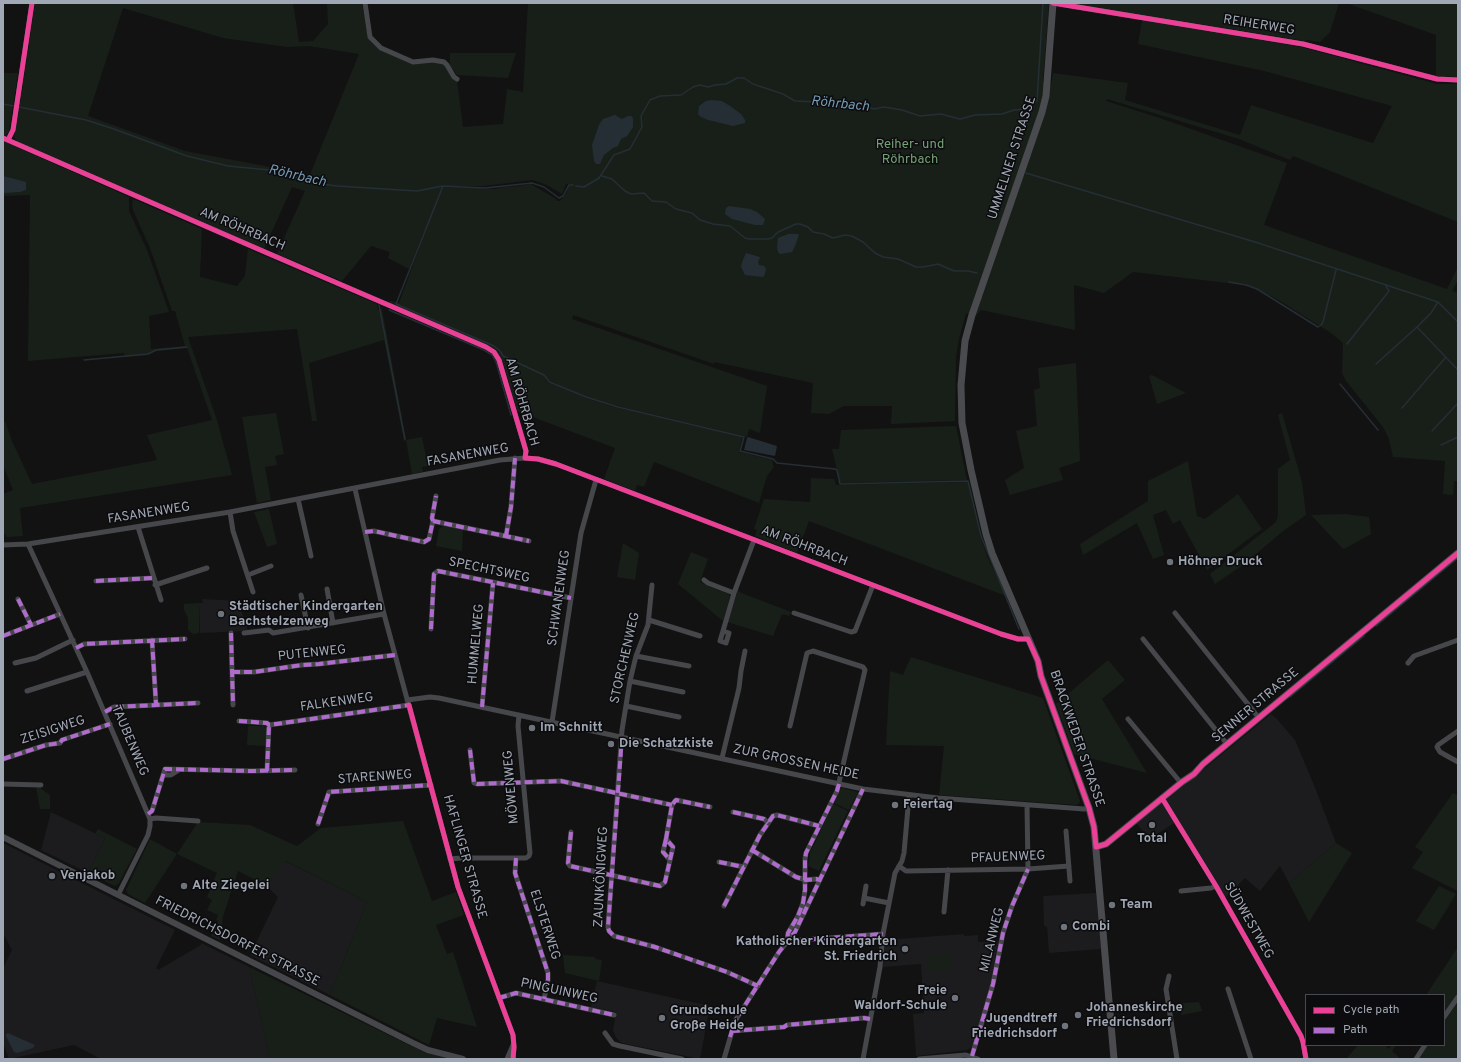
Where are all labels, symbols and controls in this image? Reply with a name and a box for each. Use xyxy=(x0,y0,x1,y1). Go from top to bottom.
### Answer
street label: REIHERWEG xyxy=(1222,13,1296,39)
water label: Röhrbach xyxy=(810,94,870,116)
street label: UMMELNER STRASSE xyxy=(986,94,1040,222)
park label: Reiher- und Röhrbach xyxy=(876,137,944,168)
water label: Röhrbach xyxy=(267,162,327,192)
street label: AM RÖHRBACH xyxy=(197,205,287,255)
street label: AM RÖHRBACH xyxy=(501,356,541,448)
street label: FASANENWEG xyxy=(426,441,510,471)
street label: FASANENWEG xyxy=(107,500,191,528)
street label: AM RÖHRBACH xyxy=(758,523,850,571)
street label: SCHWANENWEG xyxy=(546,549,574,647)
place label: Höhner Druck xyxy=(1178,554,1263,570)
street label: SPECHTSWEG xyxy=(447,555,531,587)
marker: Höhner Druck xyxy=(1165,557,1175,567)
place label: Städtischer Kindergarten Bachstelzenweg xyxy=(229,599,383,630)
street label: HUMMELWEG xyxy=(466,603,488,685)
marker: Städtischer Kindergarten Bachstelzenweg xyxy=(216,609,226,619)
street label: STORCHENWEG xyxy=(608,611,644,705)
street label: PUTENWEG xyxy=(277,643,347,665)
street label: SENNER STRASSE xyxy=(1209,665,1303,747)
street label: BRACKWEDER STRASSE xyxy=(1045,668,1107,810)
street label: FALKENWEG xyxy=(299,690,375,716)
street label: TAUBENWEG xyxy=(107,703,151,779)
street label: ZEISIGWEG xyxy=(19,713,87,749)
place label: Im Schnitt xyxy=(540,720,603,736)
marker: Im Schnitt xyxy=(527,723,537,733)
place label: Die Schatzkiste xyxy=(619,736,713,752)
marker: Die Schatzkiste xyxy=(606,739,616,749)
street label: ZUR GROSSEN HEIDE xyxy=(731,742,861,784)
street label: MÖWENWEG xyxy=(501,749,523,825)
street label: STARENWEG xyxy=(337,768,413,788)
street label: HAFLINGER STRASSE xyxy=(439,793,489,921)
place label: Feiertag xyxy=(903,797,953,813)
marker: Feiertag xyxy=(890,800,900,810)
marker: Total xyxy=(1147,820,1157,830)
street label: ZAUNKÖNIGWEG xyxy=(592,826,612,928)
place label: Total xyxy=(1137,831,1167,847)
street label: PFAUENWEG xyxy=(970,849,1046,867)
place label: Venjakob xyxy=(60,868,115,884)
marker: Venjakob xyxy=(47,871,57,881)
place label: Alte Ziegelei xyxy=(192,878,269,894)
street label: SÜDWESTWEG xyxy=(1220,880,1276,962)
marker: Alte Ziegelei xyxy=(179,881,189,891)
street label: ELSTERWEG xyxy=(525,888,563,962)
street label: FRIEDRICHSDORFER STRASSE xyxy=(152,894,322,990)
place label: Team xyxy=(1120,897,1153,913)
marker: Team xyxy=(1107,900,1117,910)
street label: MILANWEG xyxy=(977,906,1009,974)
place label: Combi xyxy=(1072,919,1110,935)
marker: Combi xyxy=(1059,922,1069,932)
place label: Katholischer Kindergarten St. Friedrich xyxy=(736,934,897,965)
marker: Katholischer Kindergarten St. Friedrich xyxy=(900,944,910,954)
street label: PINGUINWEG xyxy=(519,976,599,1008)
place label: Freie Waldorf-Schule xyxy=(854,983,947,1014)
marker: Freie Waldorf-Schule xyxy=(950,993,960,1003)
legend xyxy=(1305,994,1445,1046)
place label: Johanneskirche Friedrichsdorf xyxy=(1086,1000,1183,1031)
text: Cycle path xyxy=(1343,1002,1400,1018)
place label: Grundschule Große Heide xyxy=(670,1003,747,1034)
marker: Johanneskirche Friedrichsdorf xyxy=(1073,1010,1083,1020)
place label: Jugendtreff Friedrichsdorf xyxy=(972,1011,1057,1042)
marker: Grundschule Große Heide xyxy=(657,1013,667,1023)
marker: Jugendtreff Friedrichsdorf xyxy=(1060,1021,1070,1031)
text: Path xyxy=(1343,1022,1368,1038)

